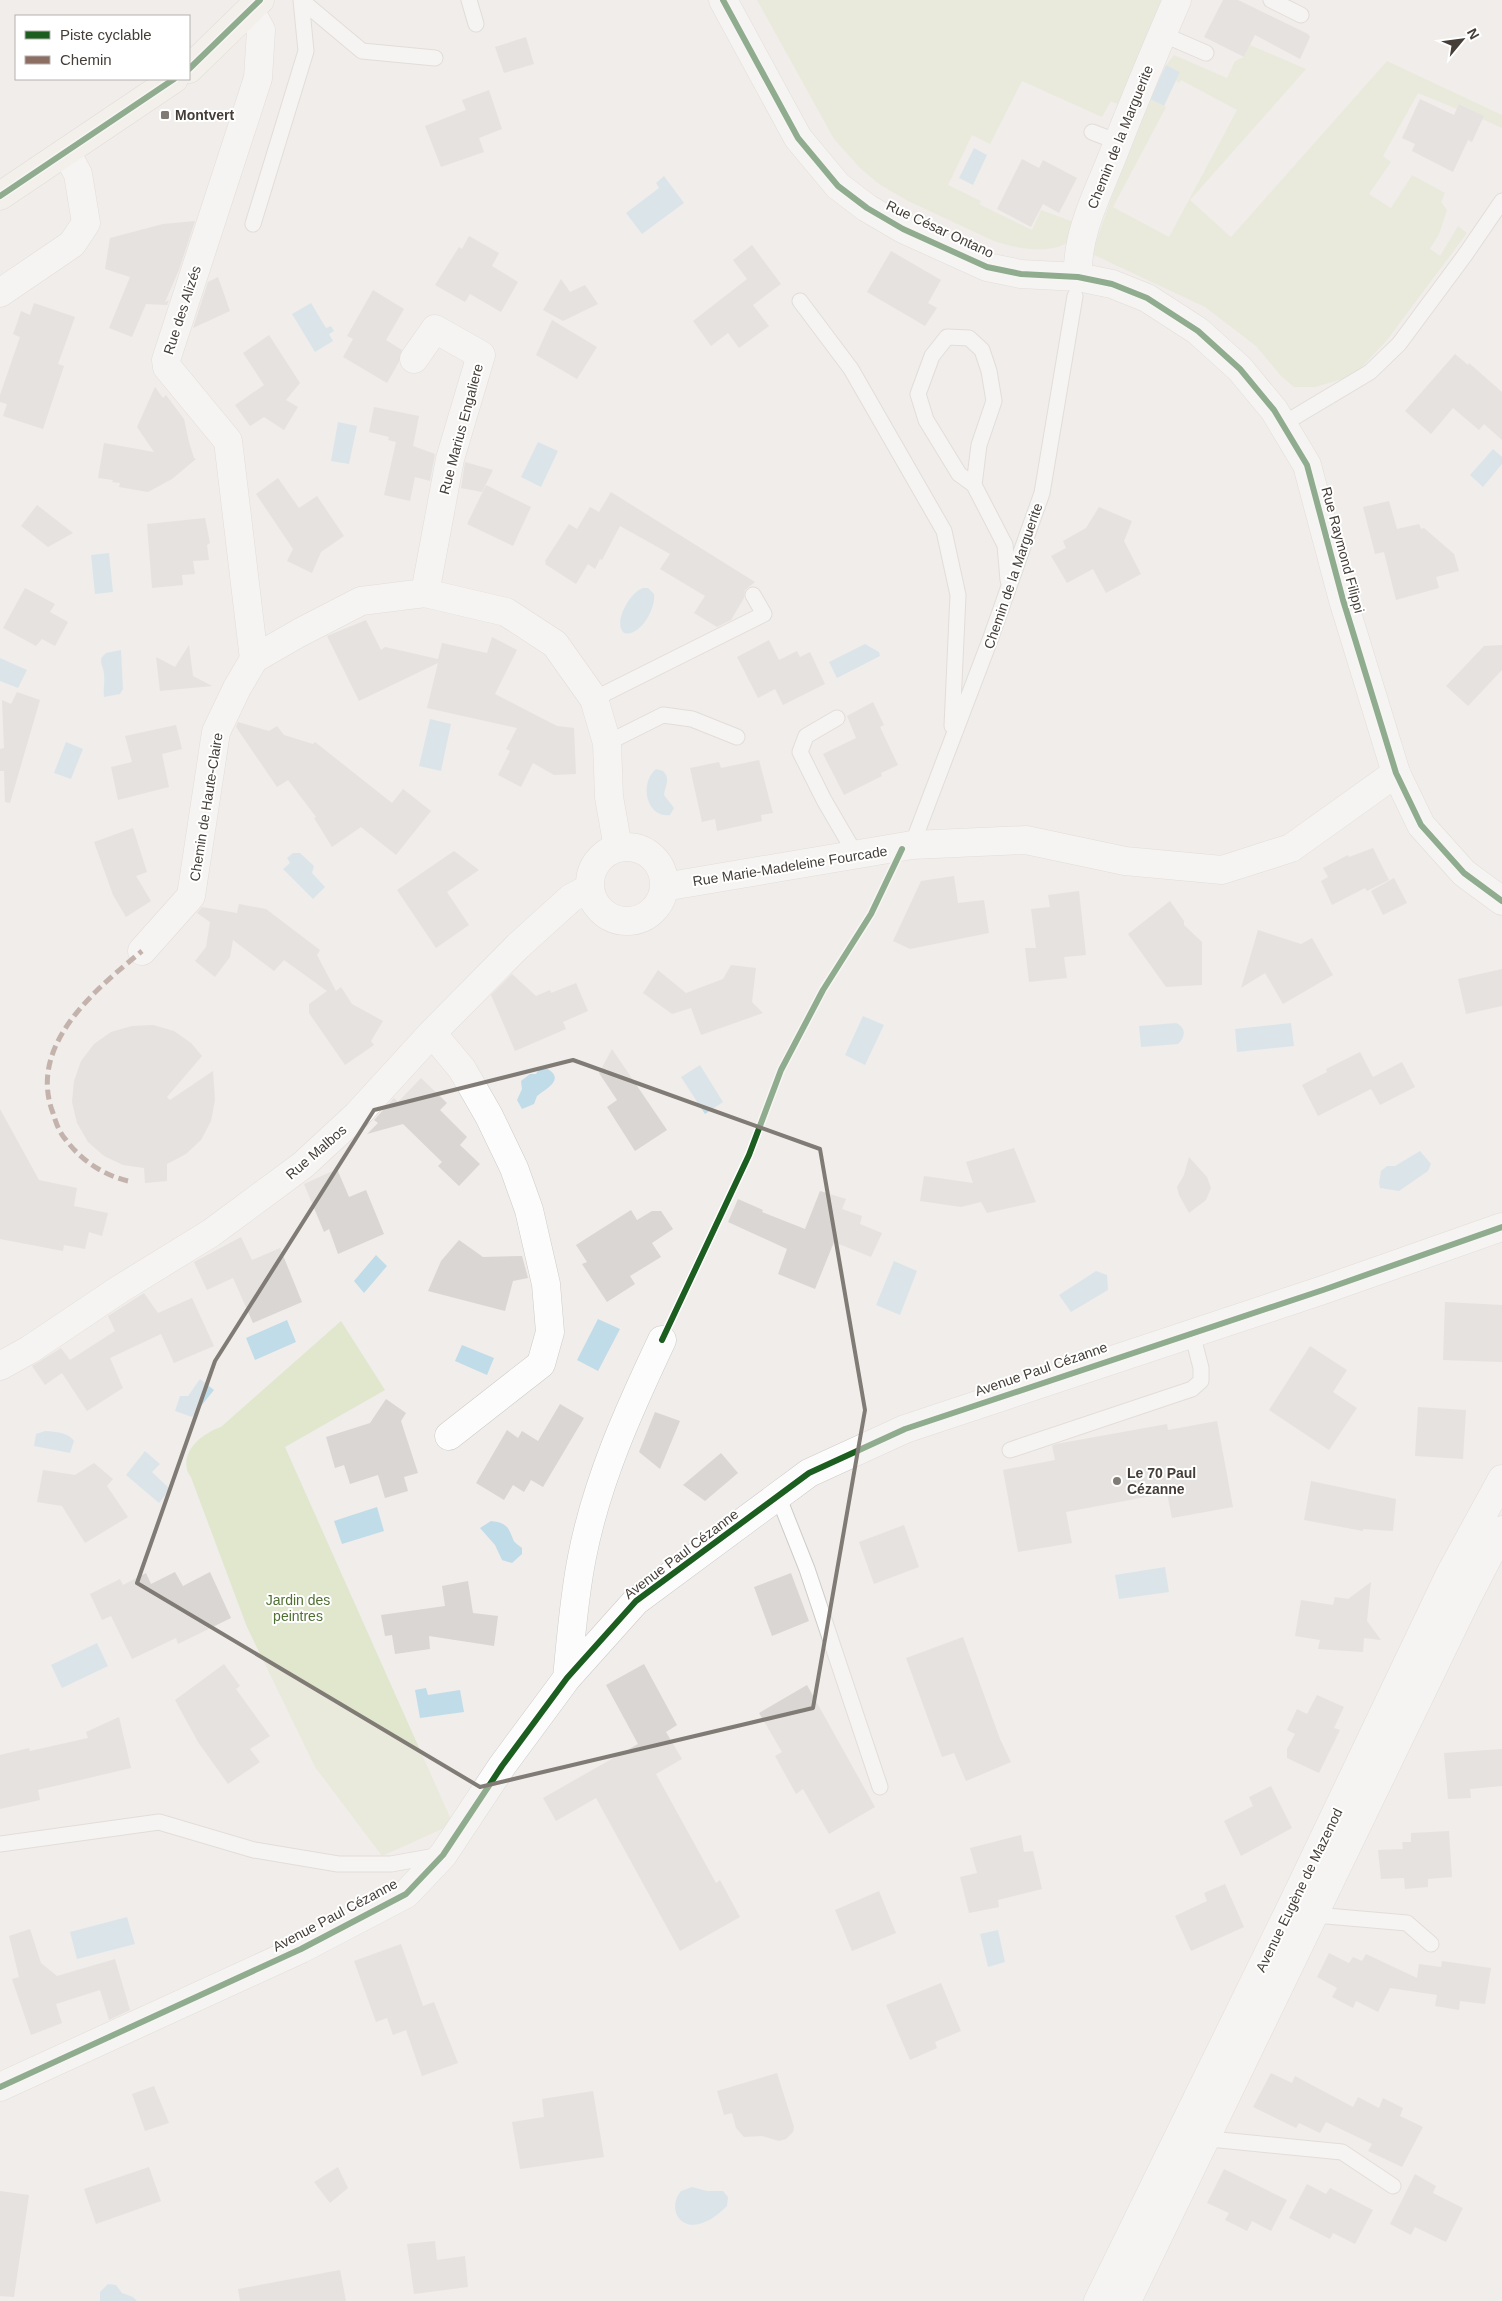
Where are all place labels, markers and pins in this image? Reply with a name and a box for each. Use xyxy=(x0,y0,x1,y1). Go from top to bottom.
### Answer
place label: Montvert xyxy=(175,107,234,123)
marker: Montvert xyxy=(159,109,171,121)
place label: Le 70 Paul Cézanne xyxy=(1127,1465,1196,1497)
marker: Le 70 Paul Cézanne xyxy=(1111,1475,1123,1487)

